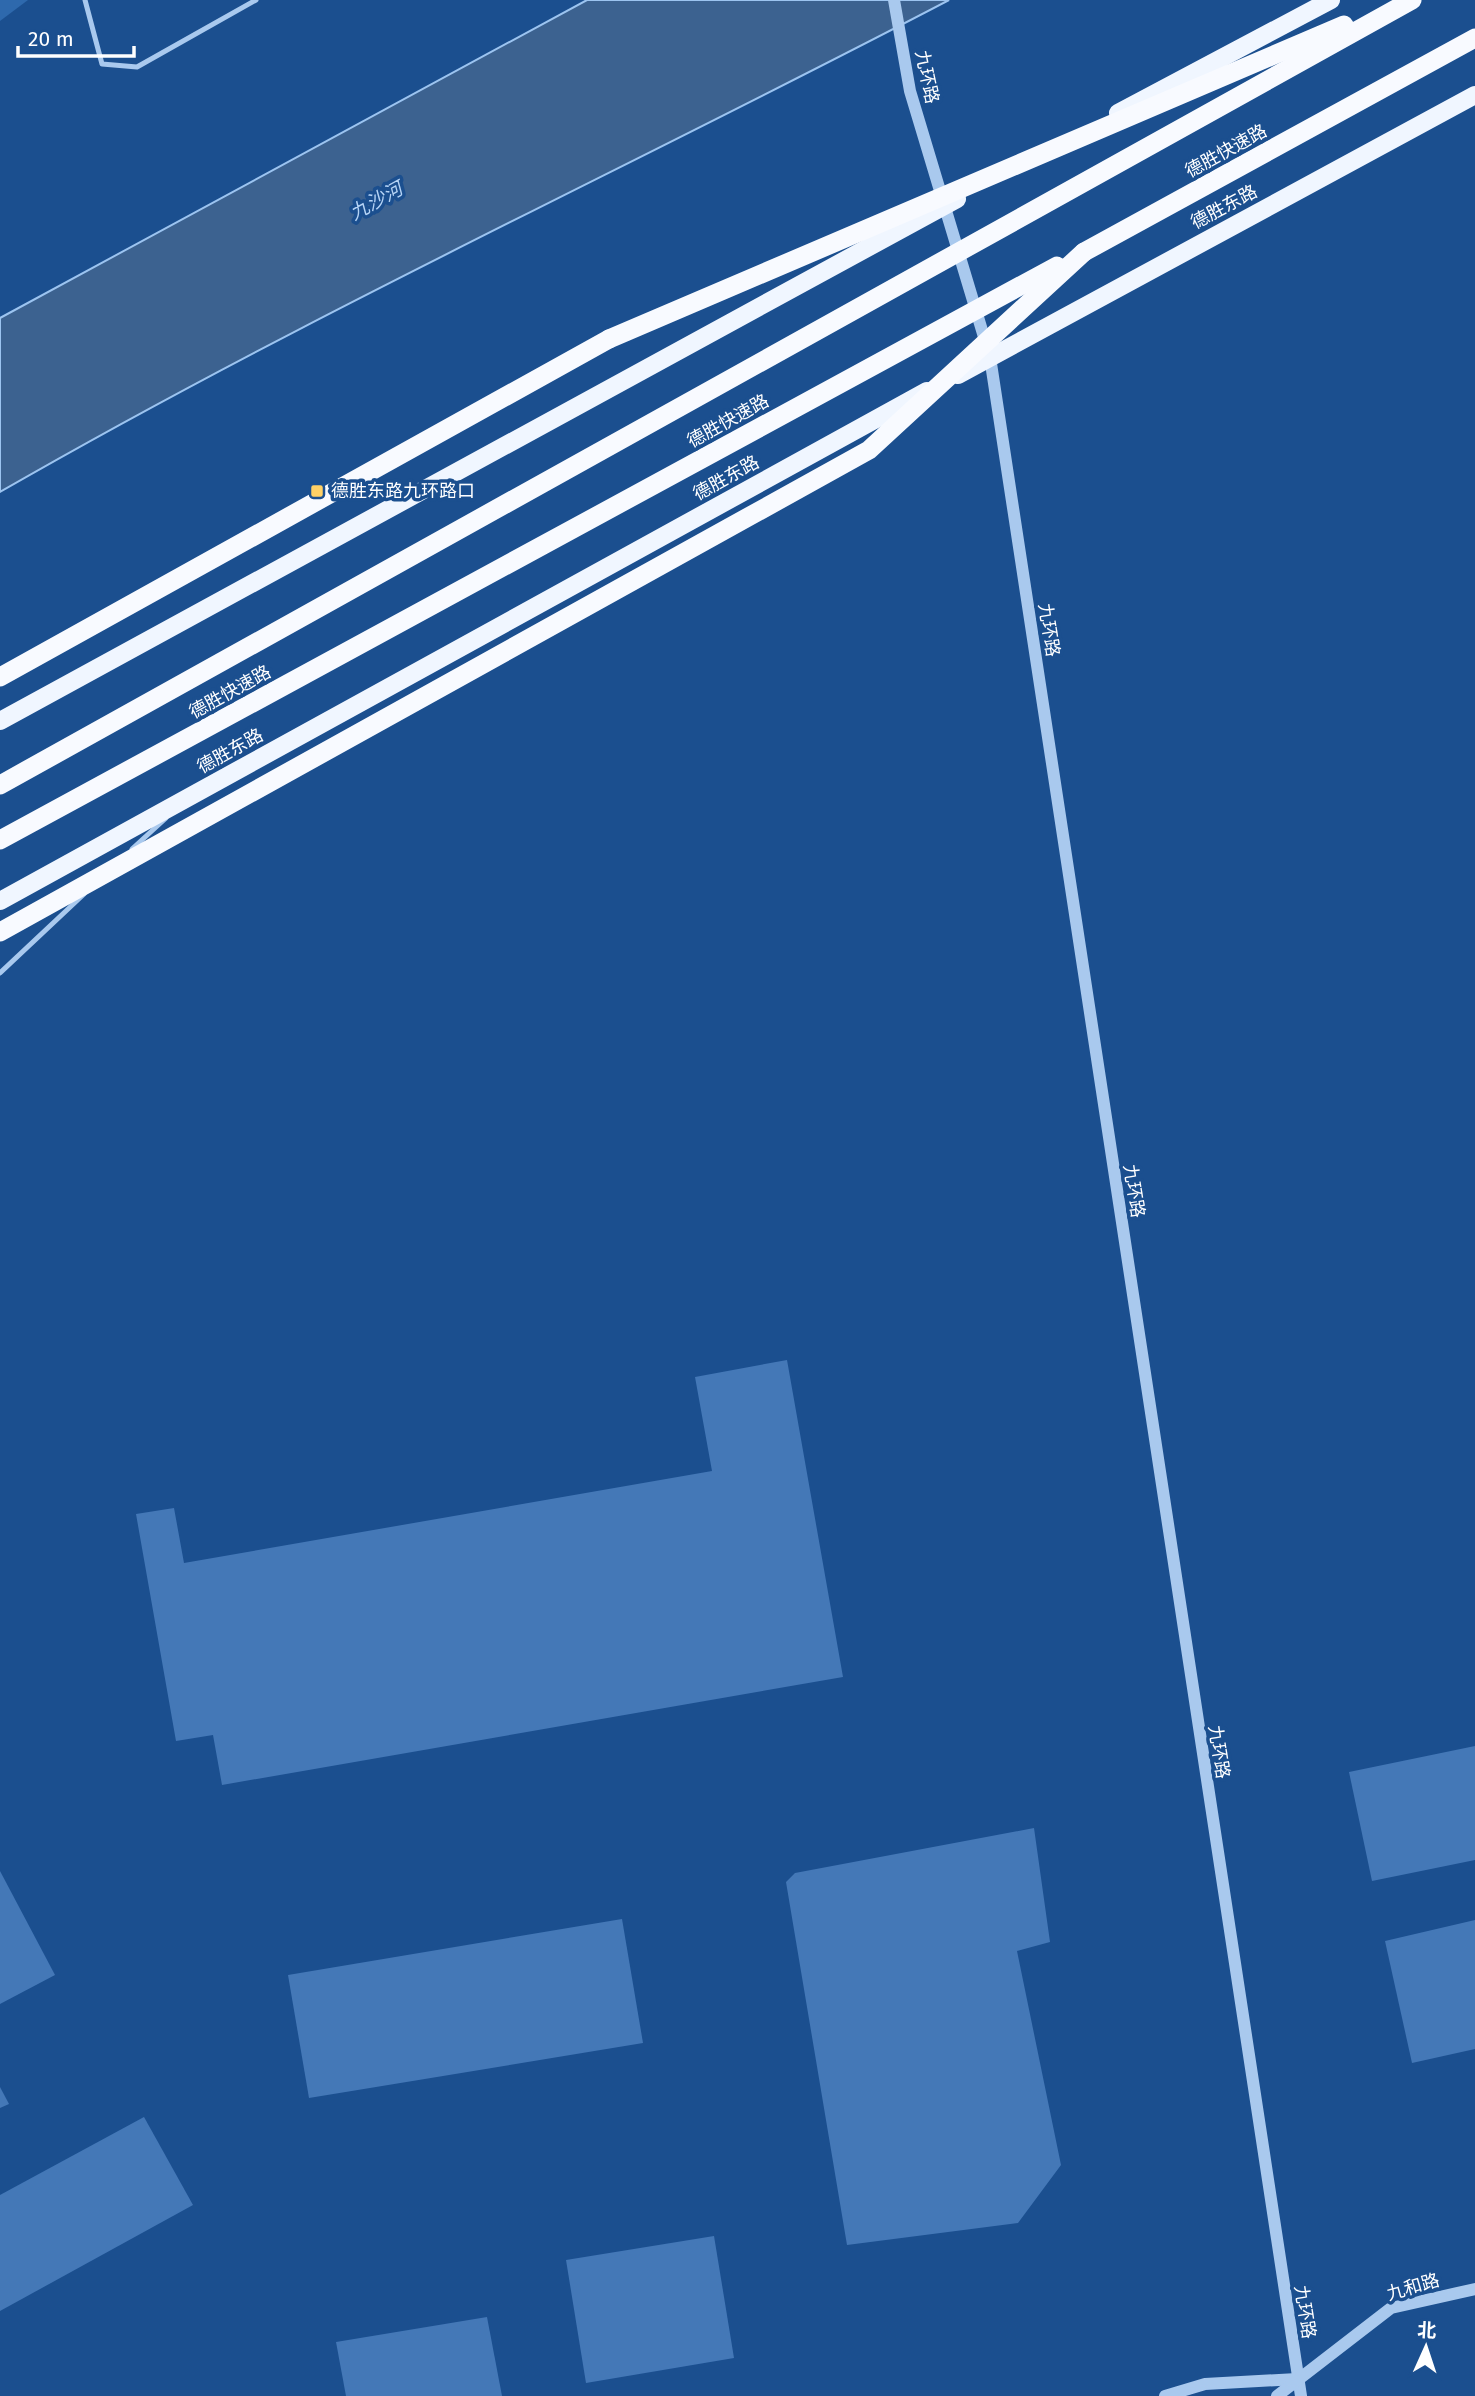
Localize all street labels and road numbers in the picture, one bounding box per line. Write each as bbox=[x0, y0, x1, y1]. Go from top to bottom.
street label: 九环路 bbox=[911, 48, 943, 106]
street label: 德胜快速路 bbox=[1181, 120, 1271, 182]
street label: 德胜东路 bbox=[1187, 180, 1261, 234]
street label: 德胜快速路 bbox=[683, 390, 773, 452]
street label: 德胜东路 bbox=[689, 451, 763, 505]
street label: 九环路 bbox=[1034, 602, 1064, 658]
street label: 德胜快速路 bbox=[185, 661, 275, 723]
street label: 德胜东路 bbox=[193, 724, 267, 778]
street label: 九环路 bbox=[1119, 1163, 1149, 1219]
street label: 九环路 bbox=[1204, 1724, 1234, 1780]
street label: 九和路 bbox=[1384, 2269, 1442, 2305]
street label: 九环路 bbox=[1290, 2284, 1320, 2340]

